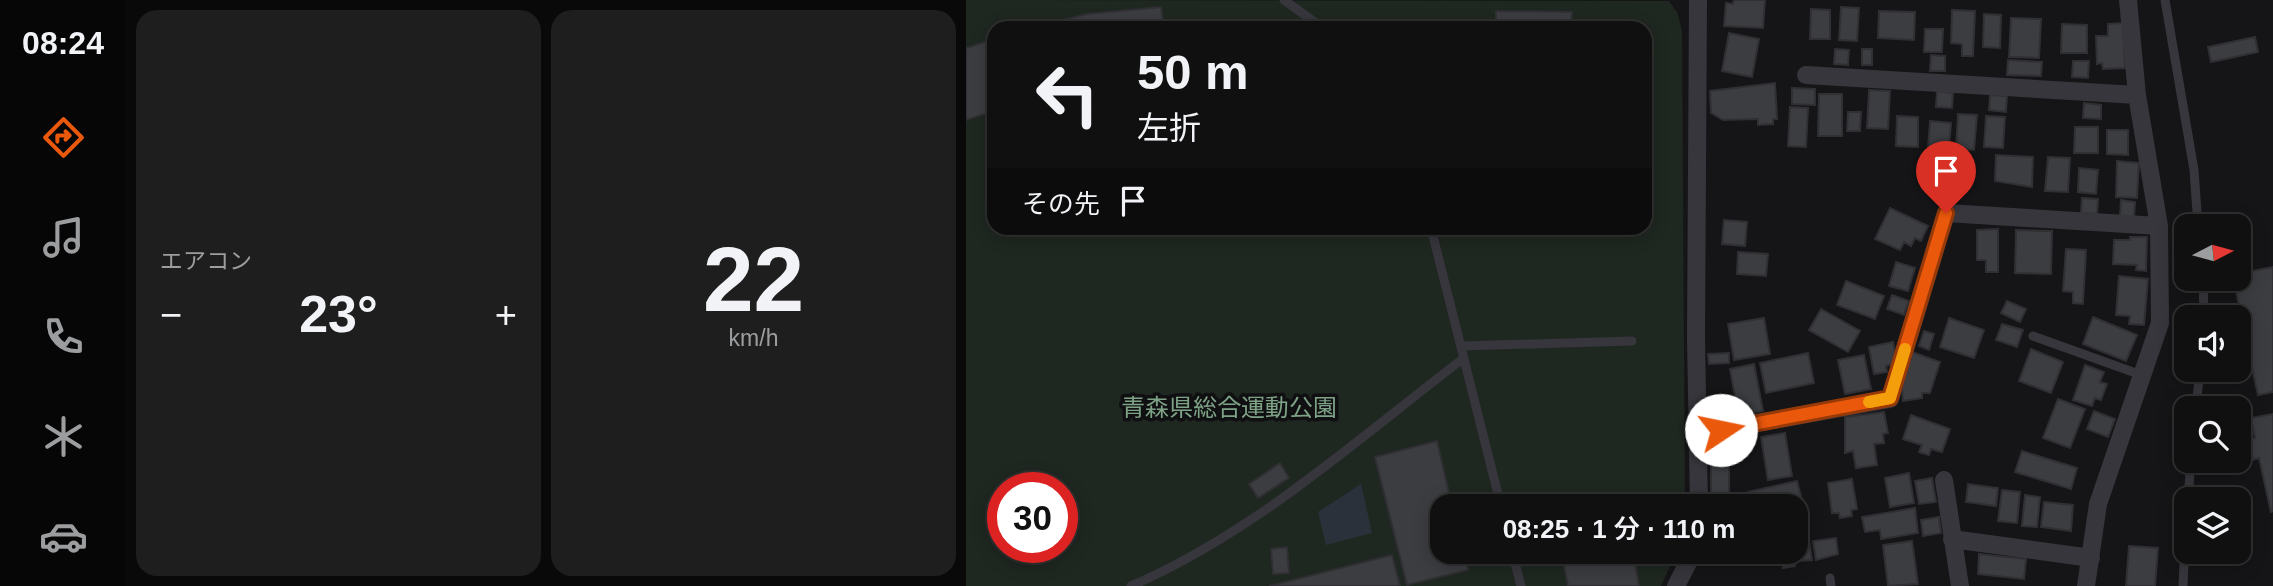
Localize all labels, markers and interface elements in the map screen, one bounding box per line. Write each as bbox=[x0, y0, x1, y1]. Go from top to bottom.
text: 08:24 bbox=[22, 25, 104, 61]
text: 50 m bbox=[1137, 45, 1249, 99]
icon: left bbox=[1022, 49, 1113, 140]
text: 左折 bbox=[1137, 110, 1201, 146]
icon: directions bbox=[39, 113, 88, 162]
pin bbox=[1916, 141, 1976, 213]
icon: arrive bbox=[1927, 152, 1965, 190]
icon: arrive bbox=[1114, 182, 1152, 220]
text: その先 bbox=[1022, 189, 1100, 219]
icon: music bbox=[39, 213, 88, 262]
north arrow bbox=[2174, 214, 2250, 290]
map controls bbox=[2174, 214, 2251, 564]
text: 22 bbox=[703, 229, 804, 330]
text: エアコン bbox=[160, 248, 252, 274]
text: 23° bbox=[299, 285, 378, 343]
text: − bbox=[160, 294, 182, 336]
text: + bbox=[495, 294, 517, 336]
button: sound bbox=[2174, 305, 2251, 382]
icon: phone bbox=[39, 312, 88, 361]
text: km/h bbox=[729, 325, 778, 351]
position arrow bbox=[1684, 393, 1758, 467]
park label: 青森県総合運動公園 bbox=[1121, 394, 1337, 421]
button: search bbox=[2174, 396, 2251, 473]
icon: climate bbox=[39, 412, 88, 461]
speed limit sign: 30 bbox=[987, 472, 1078, 563]
button: layers bbox=[2174, 487, 2251, 564]
icon: car bbox=[39, 512, 88, 561]
text: 08:25 · 1 分 · 110 m bbox=[1503, 514, 1735, 544]

